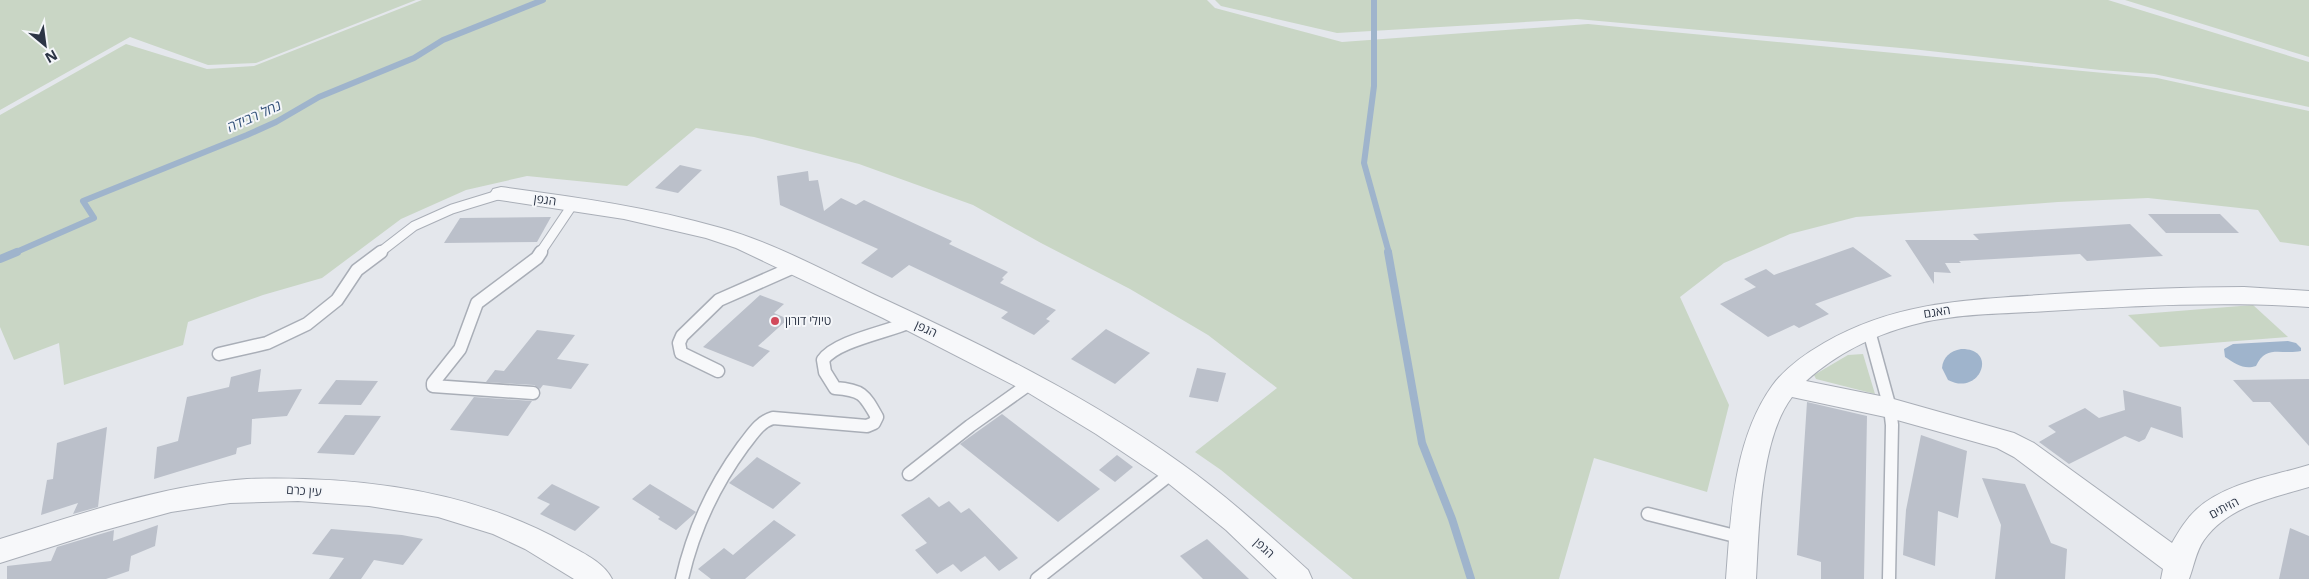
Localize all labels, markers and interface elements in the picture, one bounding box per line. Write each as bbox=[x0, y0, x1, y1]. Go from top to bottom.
north arrow bbox=[20, 20, 70, 70]
text: N bbox=[42, 46, 61, 68]
water label: נחל רבידה bbox=[224, 95, 284, 136]
street label: הגפן bbox=[533, 190, 557, 209]
street label: האגם bbox=[1922, 301, 1952, 322]
place label: טיולי דורון bbox=[785, 312, 831, 329]
marker: טיולי דורון bbox=[769, 315, 781, 327]
street label: הגפן bbox=[912, 316, 940, 341]
street label: עין כרם bbox=[286, 481, 322, 500]
street label: הזיתים bbox=[2206, 493, 2242, 522]
street label: הגפן bbox=[1250, 534, 1278, 562]

